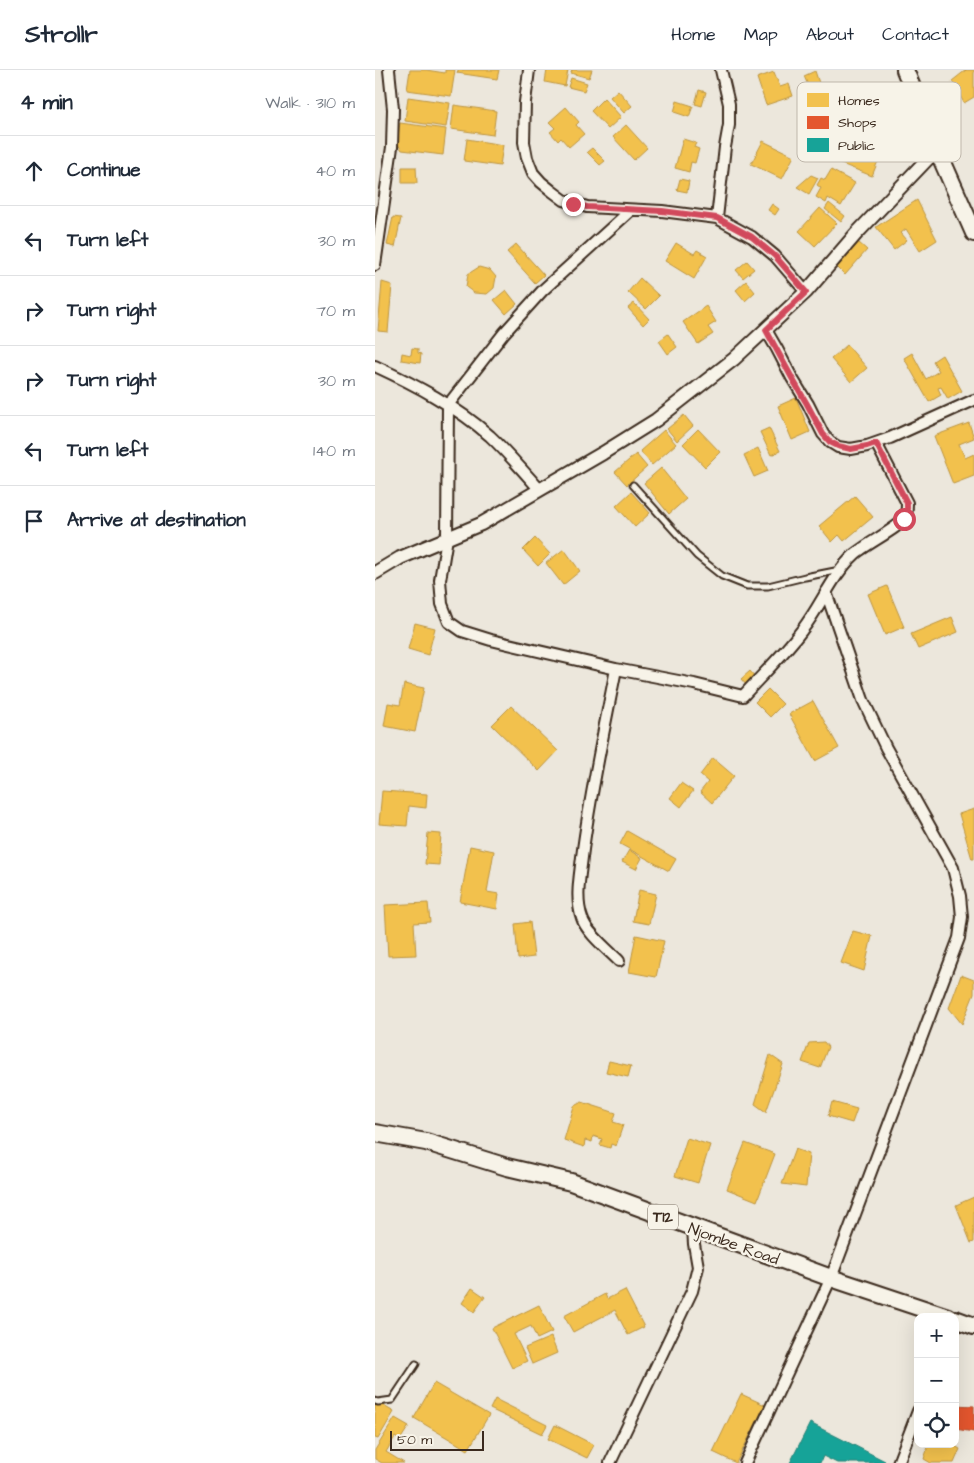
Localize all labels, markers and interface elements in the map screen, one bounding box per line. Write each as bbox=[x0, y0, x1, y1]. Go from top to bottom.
text: Strollr bbox=[25, 18, 98, 52]
text: Home bbox=[671, 22, 716, 47]
text: Map bbox=[744, 22, 778, 47]
text: About bbox=[806, 22, 854, 47]
text: Contact bbox=[882, 22, 949, 47]
legend bbox=[797, 82, 961, 162]
text: 4 min bbox=[20, 88, 73, 117]
text: Homes bbox=[838, 91, 880, 111]
text: Walk · 310 m bbox=[265, 92, 355, 114]
text: Shops bbox=[838, 113, 877, 133]
text: Public bbox=[838, 136, 875, 156]
icon: ahead bbox=[20, 157, 48, 185]
text: Continue bbox=[67, 157, 141, 184]
text: 40 m bbox=[315, 160, 355, 182]
route end bbox=[562, 193, 585, 216]
icon: left bbox=[20, 227, 48, 255]
text: Turn left bbox=[67, 227, 148, 254]
text: 30 m bbox=[318, 230, 355, 252]
icon: right bbox=[20, 297, 48, 325]
text: Turn right bbox=[67, 297, 156, 324]
text: 70 m bbox=[316, 300, 355, 322]
icon: right bbox=[20, 367, 48, 395]
text: Turn right bbox=[67, 367, 156, 394]
text: 30 m bbox=[318, 370, 355, 392]
icon: left bbox=[20, 437, 48, 465]
text: Turn left bbox=[67, 437, 148, 464]
text: 140 m bbox=[313, 440, 355, 462]
icon: arrive bbox=[20, 507, 48, 535]
text: Arrive at destination bbox=[67, 507, 246, 534]
route start bbox=[893, 508, 916, 531]
road number: T12 bbox=[648, 1204, 678, 1230]
street label: Njombe Road bbox=[685, 1217, 782, 1271]
map controls bbox=[914, 1313, 959, 1448]
button: + bbox=[914, 1313, 959, 1358]
button: − bbox=[914, 1358, 959, 1403]
button: locate bbox=[914, 1403, 959, 1448]
scale bar bbox=[390, 1428, 484, 1451]
text: 50 m bbox=[397, 1430, 432, 1450]

